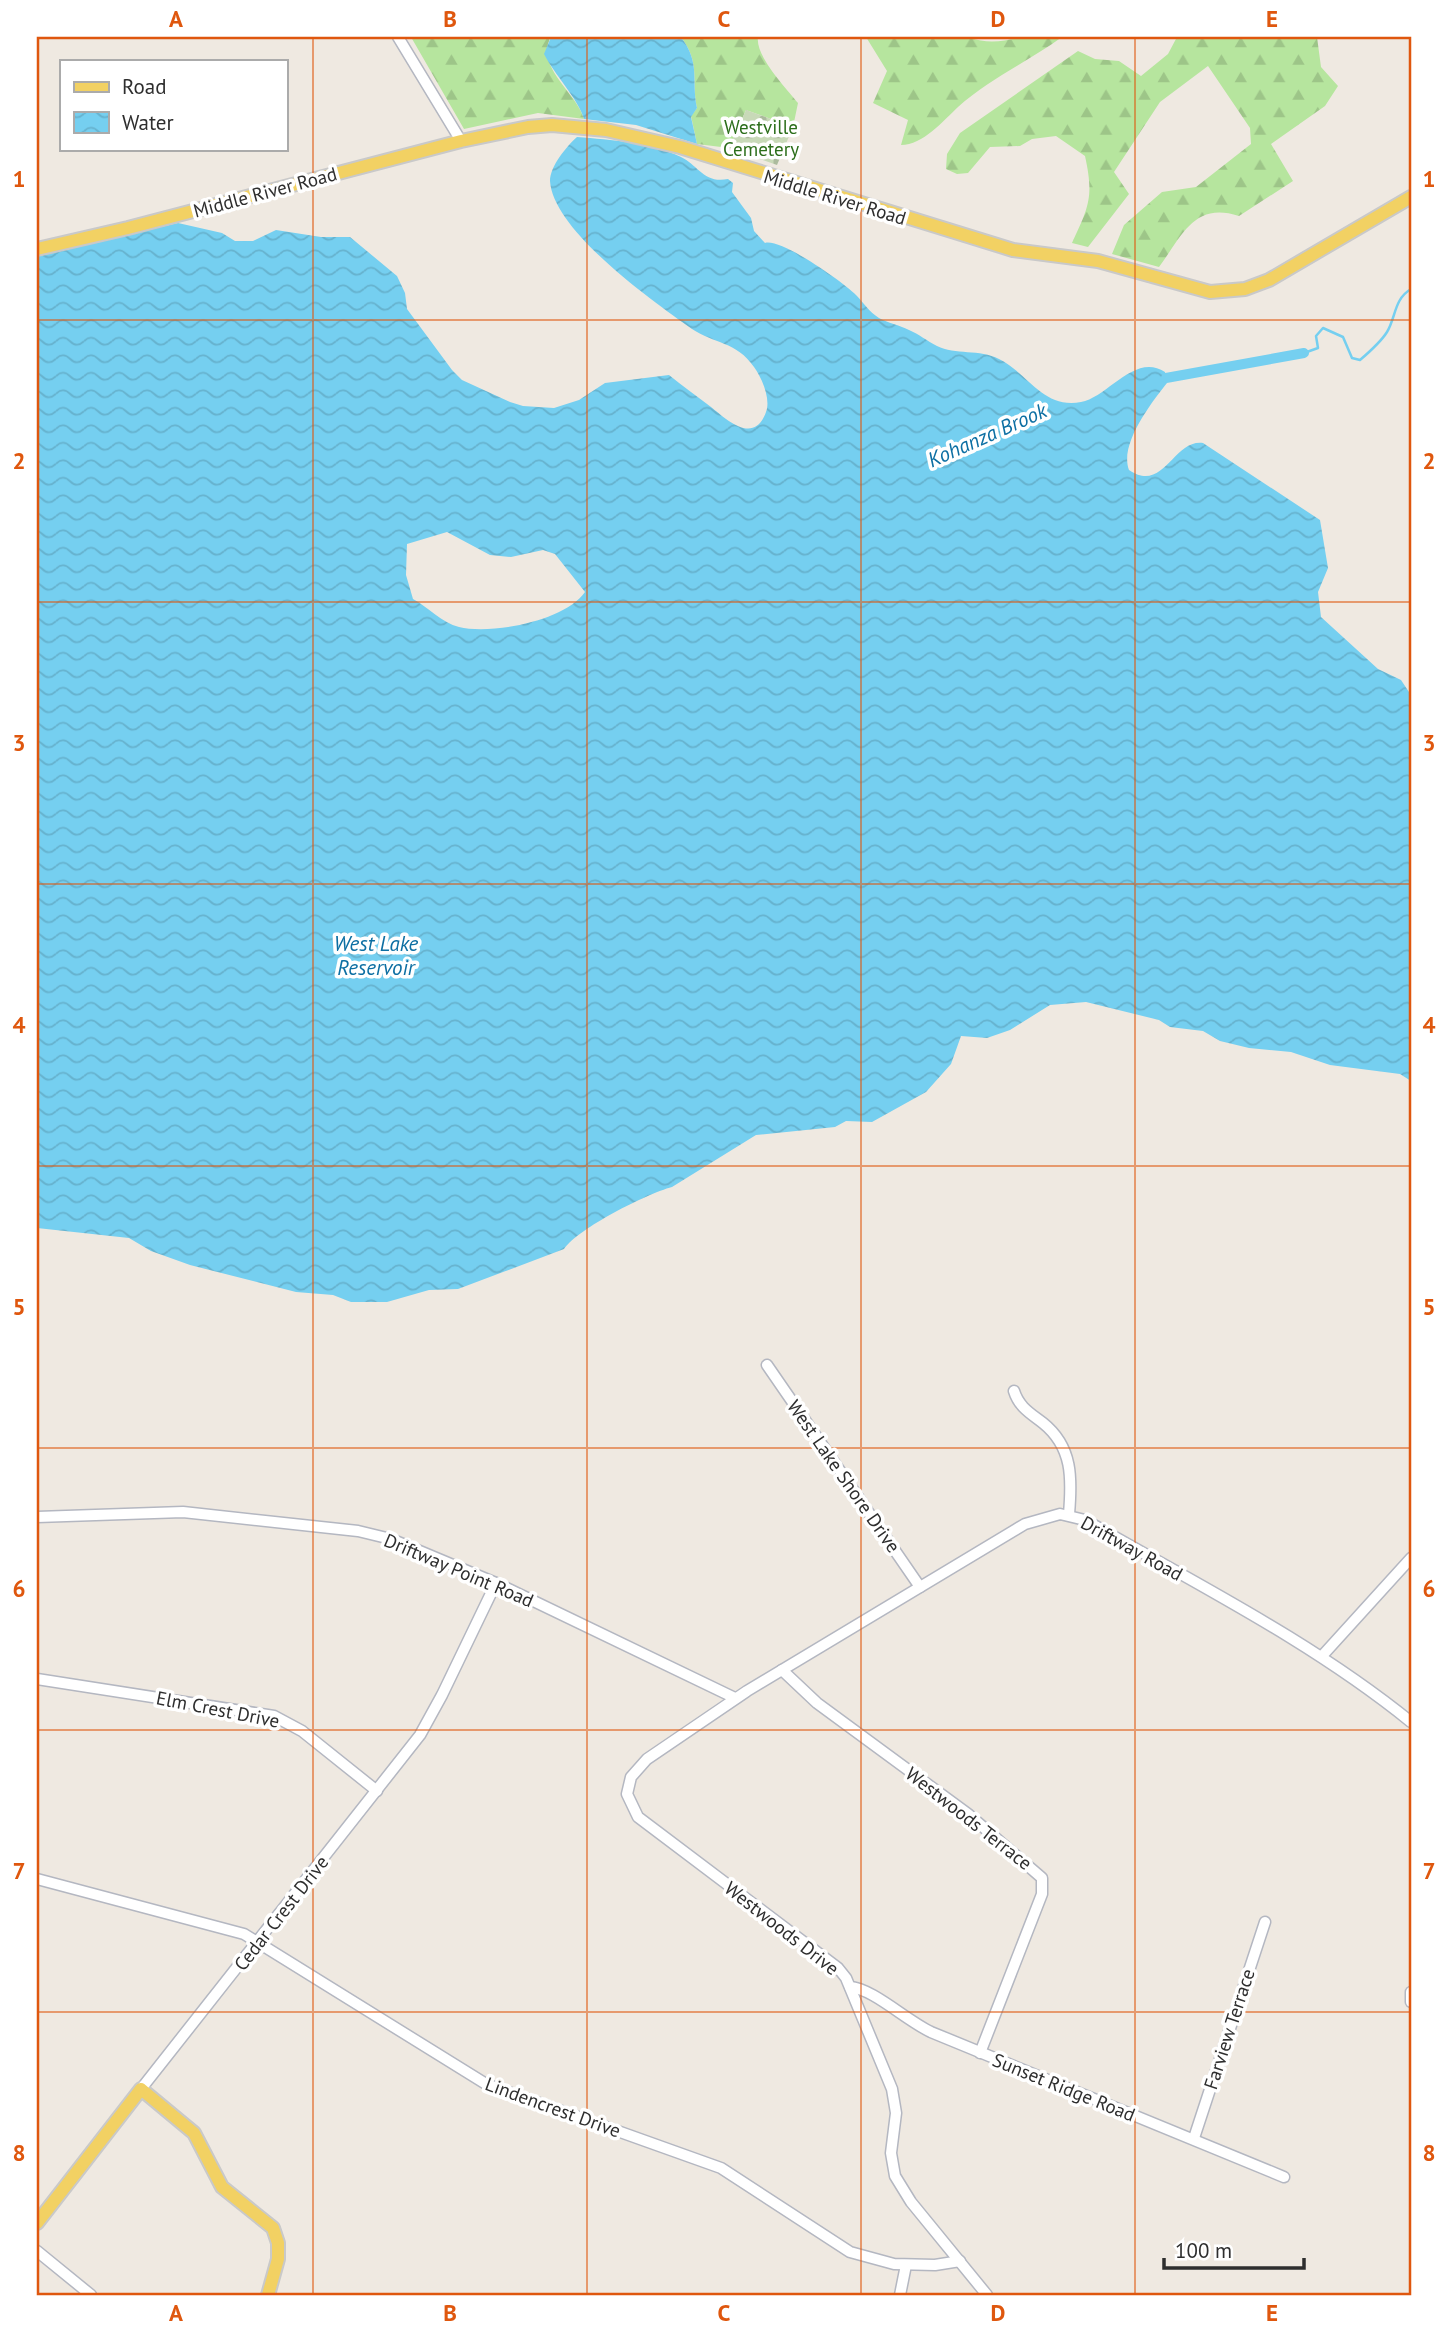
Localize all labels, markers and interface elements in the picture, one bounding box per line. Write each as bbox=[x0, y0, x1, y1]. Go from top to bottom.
text: A bbox=[169, 4, 183, 33]
text: B bbox=[443, 4, 457, 33]
text: C bbox=[718, 4, 731, 33]
text: D bbox=[991, 4, 1005, 33]
text: E bbox=[1266, 4, 1278, 33]
legend bbox=[60, 60, 287, 150]
text: Road bbox=[122, 73, 166, 100]
text: Water bbox=[122, 109, 174, 136]
park label: Westville Cemetery bbox=[723, 115, 799, 161]
street label: Middle River Road bbox=[191, 161, 339, 223]
text: 1 bbox=[12, 164, 26, 193]
street label: Middle River Road bbox=[761, 164, 909, 230]
text: 1 bbox=[1422, 164, 1436, 193]
water label: Kohanza Brook bbox=[923, 396, 1052, 473]
text: 2 bbox=[12, 446, 26, 475]
text: 2 bbox=[1422, 446, 1436, 475]
text: 3 bbox=[12, 728, 26, 757]
text: 3 bbox=[1422, 728, 1436, 757]
water label: West Lake Reservoir bbox=[334, 930, 419, 981]
text: 4 bbox=[12, 1010, 26, 1039]
text: 4 bbox=[1422, 1010, 1436, 1039]
text: 5 bbox=[12, 1292, 26, 1321]
text: 5 bbox=[1422, 1292, 1436, 1321]
street label: West Lake Shore Drive bbox=[782, 1395, 906, 1557]
street label: Driftway Road bbox=[1077, 1510, 1187, 1586]
street label: Driftway Point Road bbox=[381, 1528, 537, 1612]
text: 6 bbox=[12, 1574, 26, 1603]
text: 6 bbox=[1422, 1574, 1436, 1603]
street label: Elm Crest Drive bbox=[154, 1685, 282, 1733]
street label: Westwoods Terrace bbox=[901, 1761, 1037, 1875]
street label: Cedar Crest Drive bbox=[229, 1851, 333, 1975]
text: 7 bbox=[12, 1856, 26, 1885]
text: 7 bbox=[1422, 1856, 1436, 1885]
street label: Westwoods Drive bbox=[720, 1876, 844, 1980]
street label: Farview Terrace bbox=[1198, 1966, 1260, 2092]
street label: Sunset Ridge Road bbox=[989, 2047, 1139, 2127]
street label: Lindencrest Drive bbox=[482, 2071, 624, 2143]
text: 8 bbox=[12, 2138, 26, 2167]
text: 8 bbox=[1422, 2138, 1436, 2167]
scale bar bbox=[1164, 2227, 1304, 2271]
text: 100 m bbox=[1175, 2237, 1232, 2264]
text: A bbox=[169, 2298, 183, 2327]
text: B bbox=[443, 2298, 457, 2327]
text: C bbox=[718, 2298, 731, 2327]
text: D bbox=[991, 2298, 1005, 2327]
text: E bbox=[1266, 2298, 1278, 2327]

